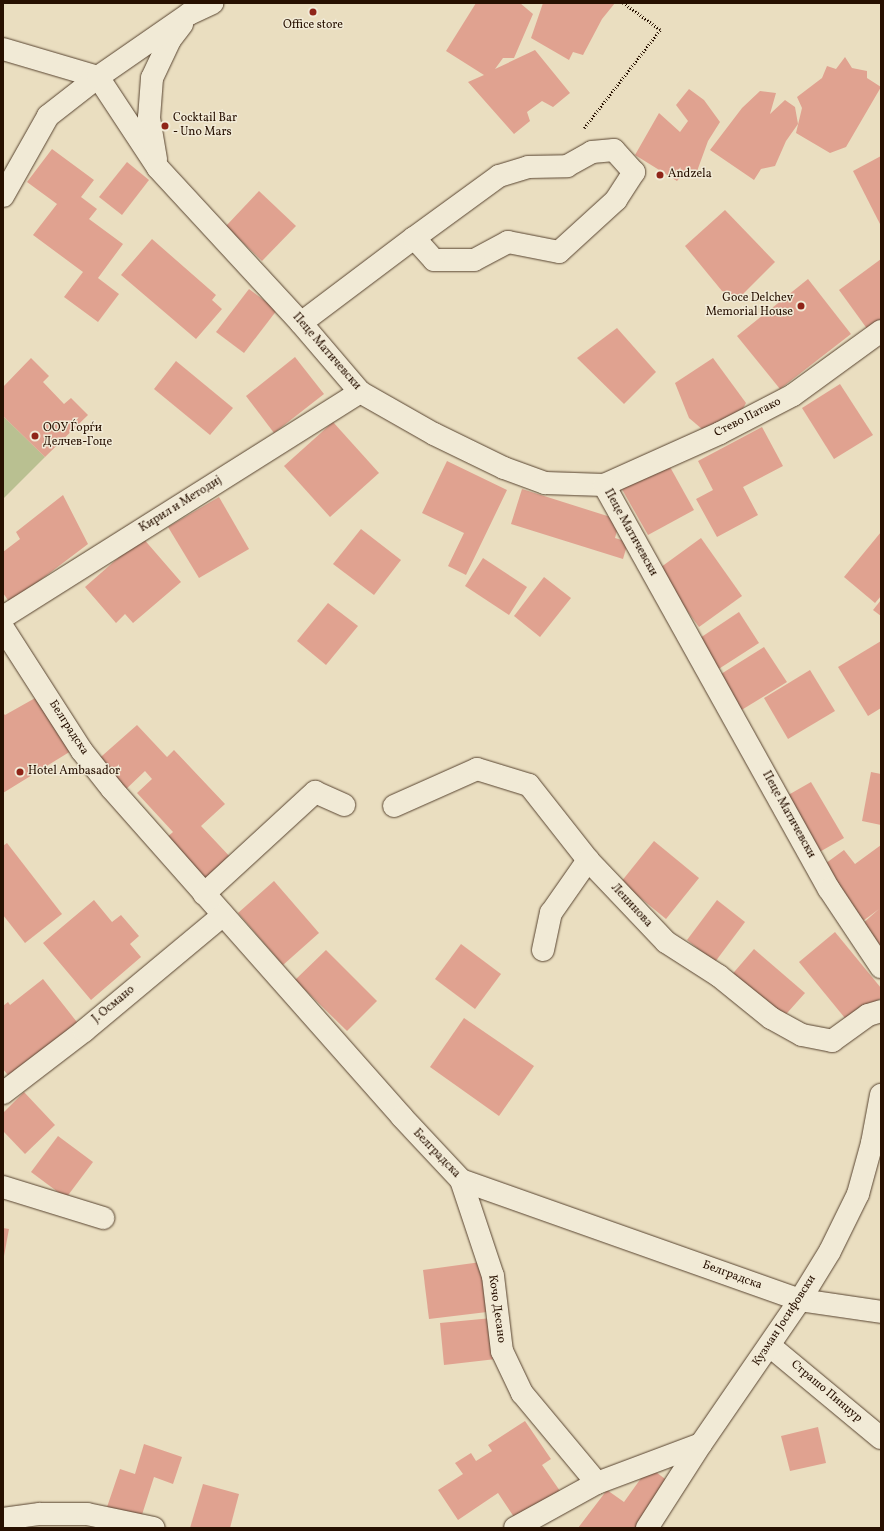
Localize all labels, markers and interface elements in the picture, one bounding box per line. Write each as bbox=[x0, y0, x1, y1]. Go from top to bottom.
marker: Office store bbox=[308, 7, 318, 17]
place label: Office store bbox=[283, 19, 343, 33]
place label: Cocktail Bar - Uno Mars bbox=[173, 112, 237, 140]
marker: Cocktail Bar - Uno Mars bbox=[160, 121, 170, 131]
place label: Andzela bbox=[668, 168, 712, 182]
marker: Andzela bbox=[655, 170, 665, 180]
place label: Goce Delchev Memorial House bbox=[706, 292, 793, 320]
marker: Goce Delchev Memorial House bbox=[796, 301, 806, 311]
street label: Пеце Матичевски bbox=[289, 311, 363, 393]
street label: Стево Патако bbox=[712, 395, 784, 441]
place label: ООУ Ѓорѓи Делчев-Гоце bbox=[43, 422, 112, 450]
marker: ООУ Ѓорѓи Делчев-Гоце bbox=[30, 431, 40, 441]
street label: Кирил и Методиј bbox=[137, 474, 225, 536]
street label: Пеце Матичевски bbox=[600, 487, 660, 579]
street label: Белградска bbox=[45, 698, 91, 758]
place label: Hotel Ambasador bbox=[28, 765, 120, 779]
marker: Hotel Ambasador bbox=[15, 767, 25, 777]
street label: Пеце Матичевски bbox=[758, 769, 818, 861]
street label: Ленинова bbox=[607, 881, 655, 931]
street label: Ј. Османо bbox=[90, 983, 138, 1027]
street label: Белградска bbox=[409, 1127, 463, 1181]
street label: Белградска bbox=[700, 1259, 764, 1293]
street label: Кузман Јосифовски bbox=[750, 1273, 820, 1369]
street label: Кочо Десано bbox=[484, 1274, 508, 1344]
street label: Страшо Пинџур bbox=[787, 1358, 865, 1426]

